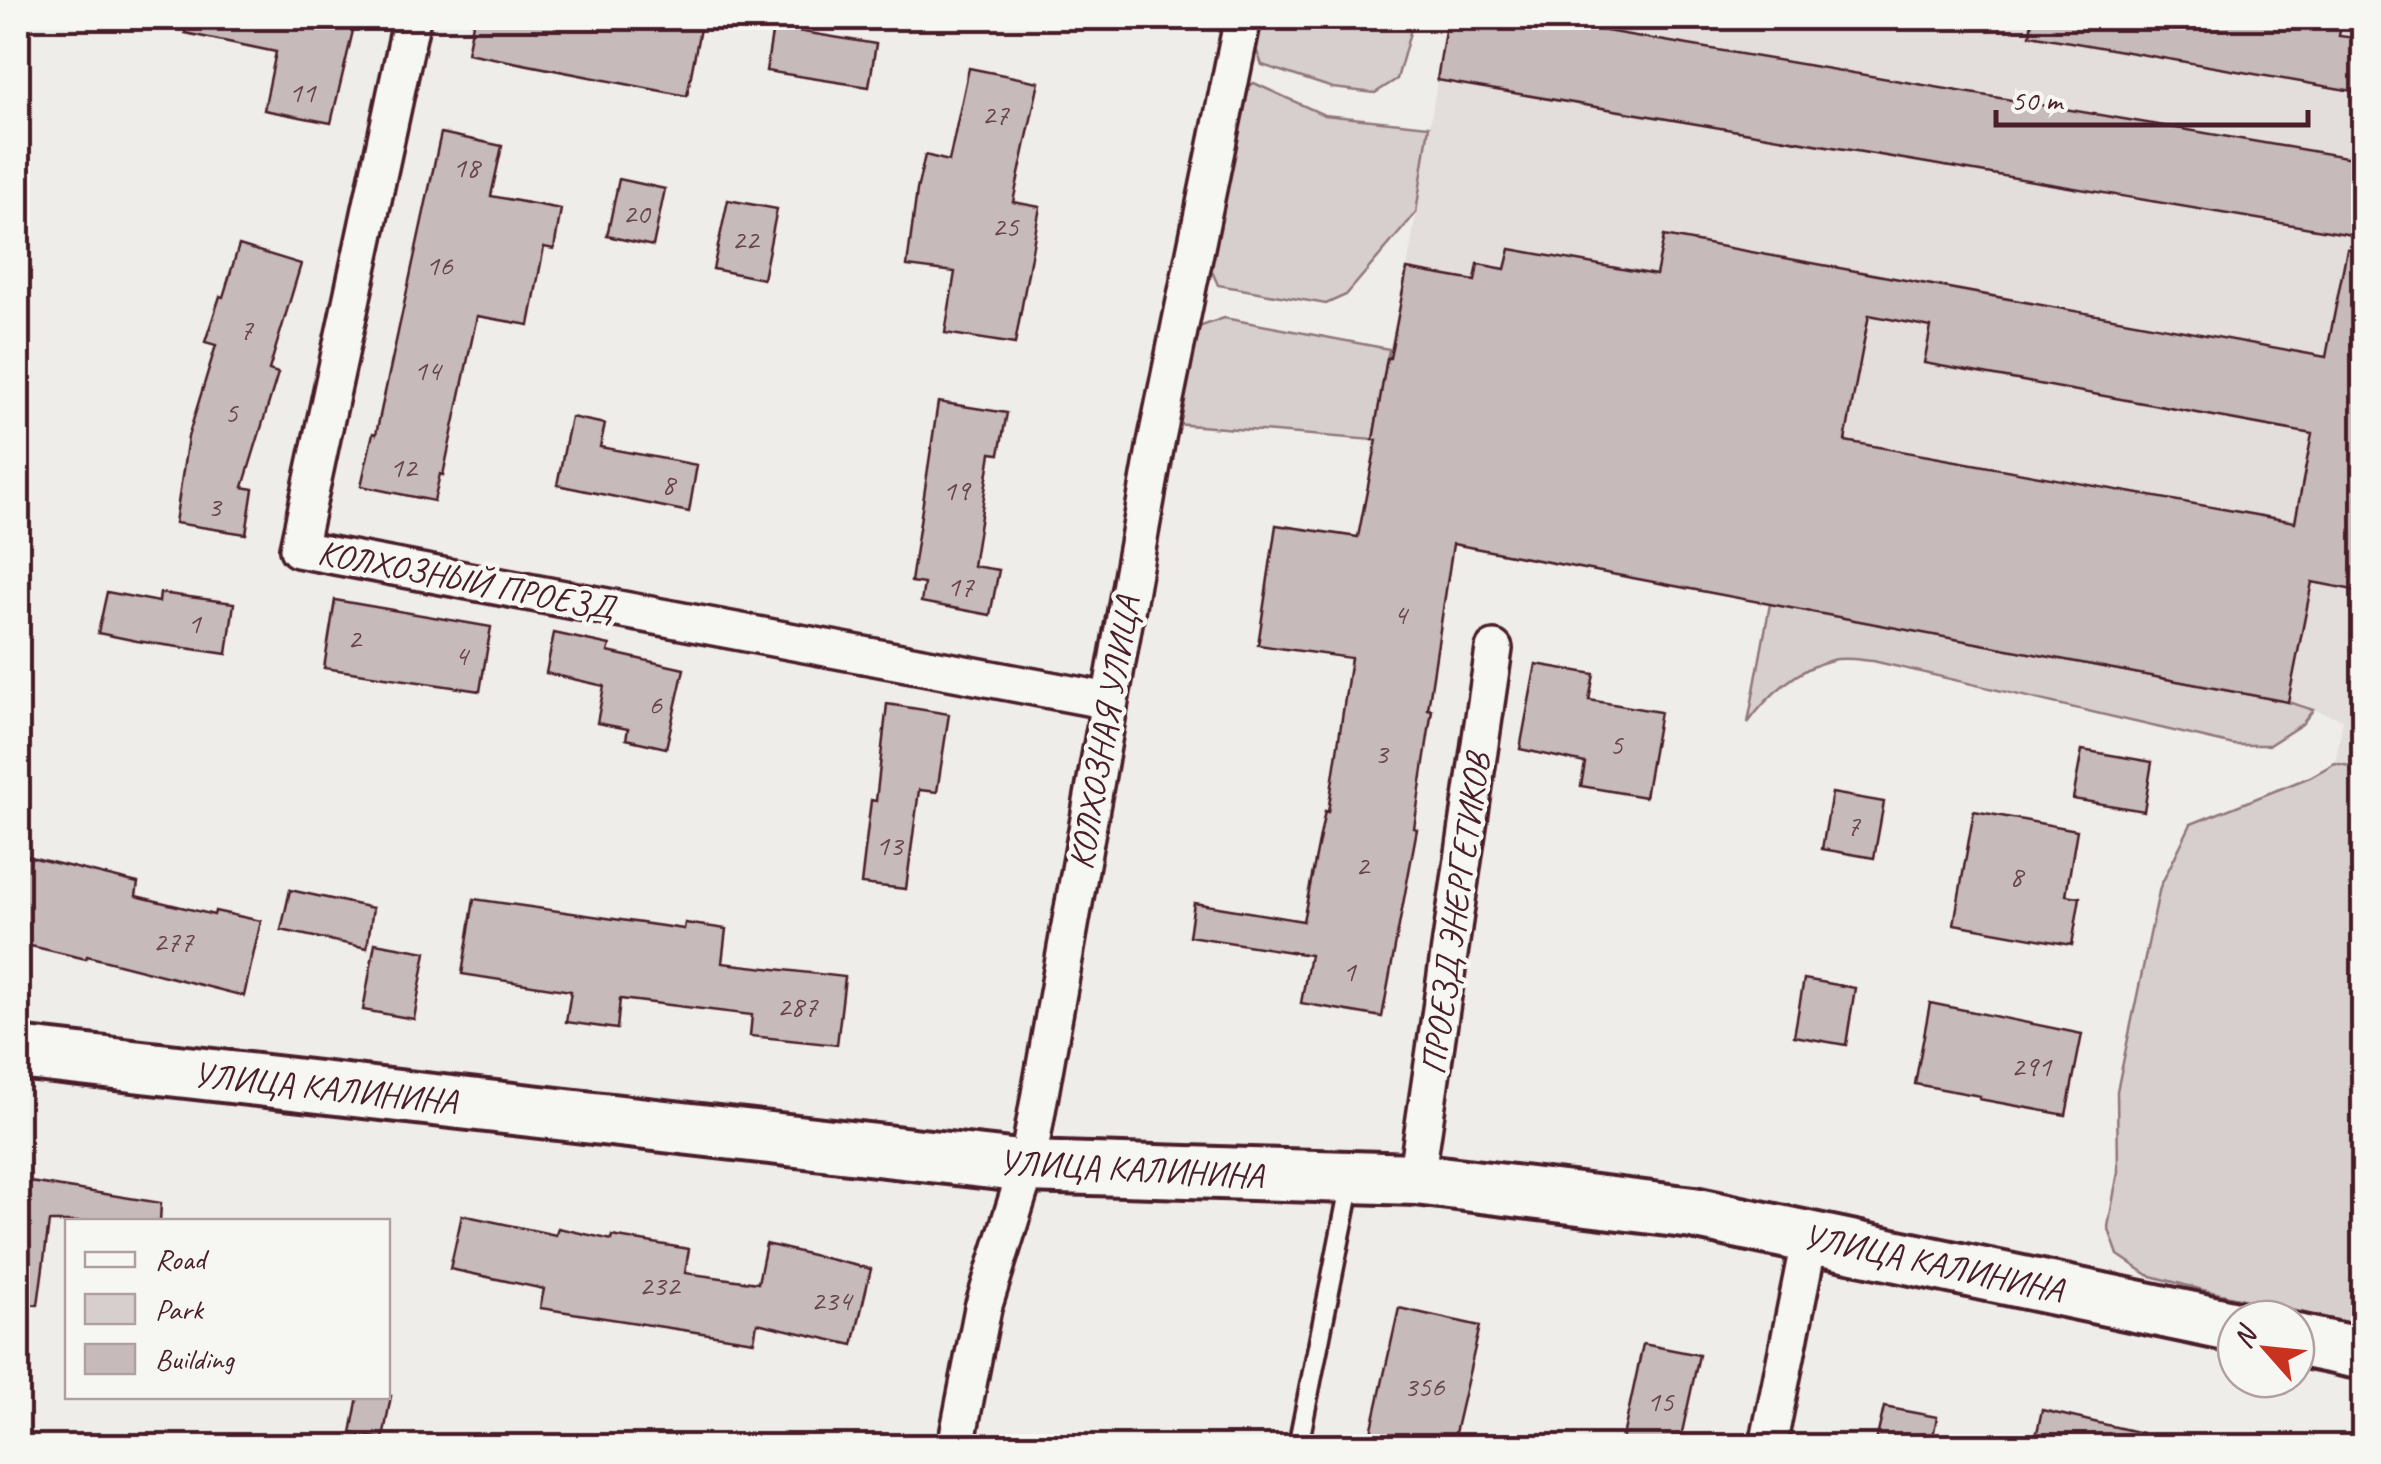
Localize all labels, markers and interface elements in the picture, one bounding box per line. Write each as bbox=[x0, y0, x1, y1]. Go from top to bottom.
scale bar bbox=[1996, 65, 2308, 127]
house number: 11 bbox=[289, 73, 317, 111]
text: 50 m bbox=[2011, 81, 2064, 119]
house number: 27 bbox=[982, 95, 1010, 133]
house number: 18 bbox=[453, 148, 482, 186]
house number: 20 bbox=[623, 194, 652, 232]
house number: 25 bbox=[992, 207, 1020, 245]
house number: 22 bbox=[732, 220, 761, 258]
house number: 16 bbox=[426, 246, 454, 284]
house number: 7 bbox=[239, 310, 254, 348]
house number: 14 bbox=[414, 351, 443, 389]
house number: 5 bbox=[224, 393, 239, 431]
house number: 12 bbox=[390, 448, 419, 486]
house number: 8 bbox=[661, 465, 677, 503]
house number: 19 bbox=[943, 471, 972, 509]
house number: 3 bbox=[207, 487, 223, 525]
street label: КОЛХОЗНЫЙ ПРОЕЗД bbox=[314, 529, 620, 631]
house number: 17 bbox=[947, 567, 975, 605]
street label: КОЛХОЗНАЯ УЛИЦА bbox=[1058, 592, 1150, 873]
house number: 4 bbox=[1393, 595, 1409, 633]
house number: 1 bbox=[187, 604, 202, 642]
house number: 2 bbox=[347, 619, 363, 657]
house number: 4 bbox=[454, 636, 470, 674]
house number: 6 bbox=[648, 685, 663, 723]
house number: 5 bbox=[1609, 725, 1624, 763]
house number: 3 bbox=[1374, 734, 1390, 772]
street label: ПРОЕЗД ЭНЕРГЕТИКОВ bbox=[1410, 747, 1500, 1077]
house number: 7 bbox=[1846, 806, 1861, 844]
house number: 13 bbox=[876, 826, 905, 864]
house number: 2 bbox=[1355, 846, 1371, 884]
house number: 8 bbox=[2009, 857, 2025, 895]
house number: 277 bbox=[153, 922, 195, 960]
house number: 1 bbox=[1342, 952, 1357, 990]
house number: 287 bbox=[777, 987, 819, 1025]
house number: 291 bbox=[2011, 1047, 2053, 1085]
street label: УЛИЦА КАЛИНИНА bbox=[191, 1052, 460, 1124]
street label: УЛИЦА КАЛИНИНА bbox=[998, 1140, 1266, 1198]
street label: УЛИЦА КАЛИНИНА bbox=[1799, 1213, 2069, 1313]
legend bbox=[65, 1219, 390, 1399]
text: Road bbox=[155, 1240, 209, 1278]
house number: 232 bbox=[639, 1266, 682, 1304]
house number: 234 bbox=[811, 1281, 854, 1319]
text: Park bbox=[155, 1290, 205, 1328]
north arrow bbox=[2216, 1299, 2316, 1399]
text: N bbox=[2225, 1318, 2266, 1354]
text: Building bbox=[155, 1340, 235, 1378]
house number: 356 bbox=[1404, 1367, 1446, 1405]
house number: 15 bbox=[1647, 1382, 1675, 1420]

